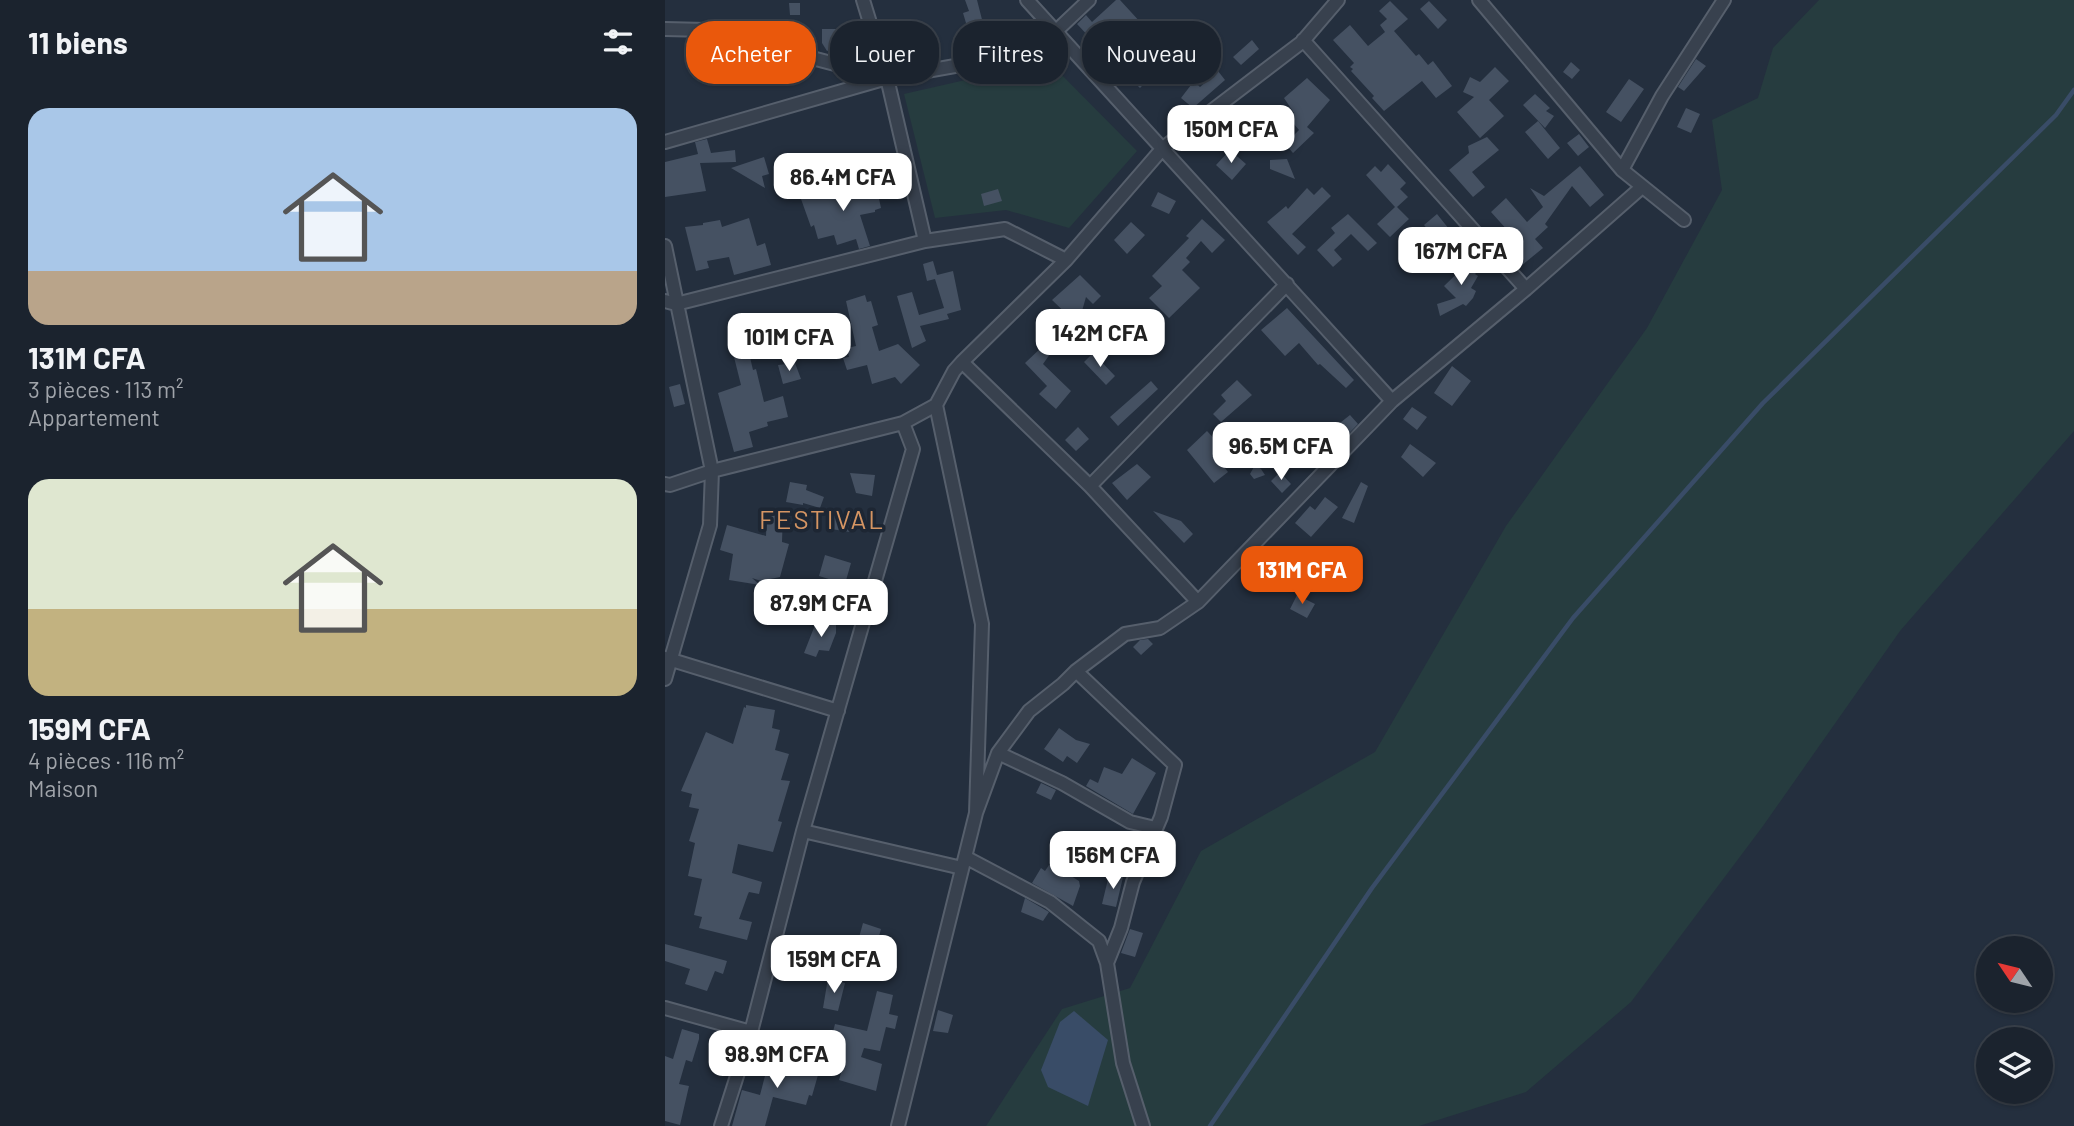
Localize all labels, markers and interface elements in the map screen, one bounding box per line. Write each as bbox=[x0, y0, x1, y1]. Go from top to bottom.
chip: Acheter bbox=[686, 21, 816, 84]
chip: Louer bbox=[830, 21, 939, 84]
chip: Filtres bbox=[953, 21, 1068, 84]
chip: Nouveau bbox=[1082, 21, 1221, 84]
icon: filters bbox=[599, 23, 637, 61]
text: 11 biens bbox=[28, 24, 128, 60]
pin: 150M CFA bbox=[1159, 106, 1303, 165]
text: 150M CFA bbox=[1183, 114, 1279, 142]
icon: home bbox=[270, 154, 396, 280]
pin: 86.4M CFA bbox=[763, 154, 923, 213]
text: 86.4M CFA bbox=[790, 162, 896, 190]
pin: 167M CFA bbox=[1389, 228, 1533, 287]
text: 167M CFA bbox=[1414, 236, 1508, 264]
pin: 142M CFA bbox=[1028, 310, 1172, 369]
pin: 101M CFA bbox=[717, 314, 861, 373]
text: 142M CFA bbox=[1052, 318, 1148, 346]
text: 101M CFA bbox=[744, 322, 834, 350]
text: 131M CFA bbox=[28, 339, 146, 375]
text: 3 pièces · 113 m² bbox=[28, 375, 183, 403]
text: Appartement bbox=[28, 403, 160, 431]
pin: 96.5M CFA bbox=[1201, 422, 1361, 482]
text: 96.5M CFA bbox=[1229, 431, 1333, 459]
district label: FESTIVAL bbox=[759, 503, 885, 534]
icon: home bbox=[270, 525, 396, 651]
pin: 131M CFA bbox=[1230, 546, 1374, 606]
text: 131M CFA bbox=[1257, 555, 1347, 583]
pin: 87.9M CFA bbox=[741, 580, 901, 639]
text: 87.9M CFA bbox=[770, 588, 872, 616]
text: 159M CFA bbox=[28, 710, 151, 746]
text: 4 pièces · 116 m² bbox=[28, 746, 184, 774]
text: Maison bbox=[28, 774, 98, 802]
pin: 156M CFA bbox=[1041, 832, 1185, 891]
text: 156M CFA bbox=[1066, 840, 1160, 868]
pin: 159M CFA bbox=[762, 936, 906, 995]
north arrow bbox=[1976, 936, 2053, 1013]
map controls bbox=[1976, 936, 2053, 1104]
text: 159M CFA bbox=[787, 944, 881, 972]
button: layers bbox=[1976, 1027, 2053, 1104]
pin: 98.9M CFA bbox=[697, 1030, 857, 1090]
text: 98.9M CFA bbox=[725, 1039, 829, 1067]

